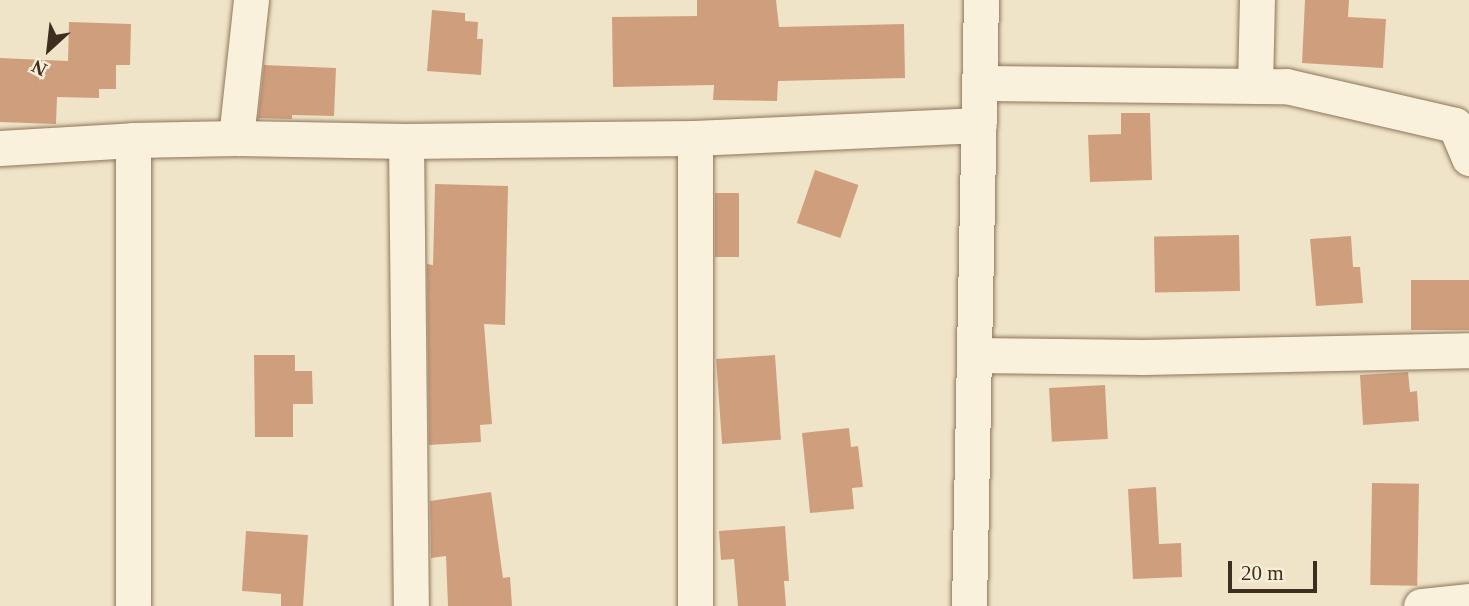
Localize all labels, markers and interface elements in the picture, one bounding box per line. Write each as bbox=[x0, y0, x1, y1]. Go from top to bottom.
north arrow bbox=[14, 14, 84, 84]
text: N bbox=[28, 56, 50, 81]
scale bar bbox=[1231, 546, 1320, 590]
text: 20 m bbox=[1241, 561, 1284, 585]

